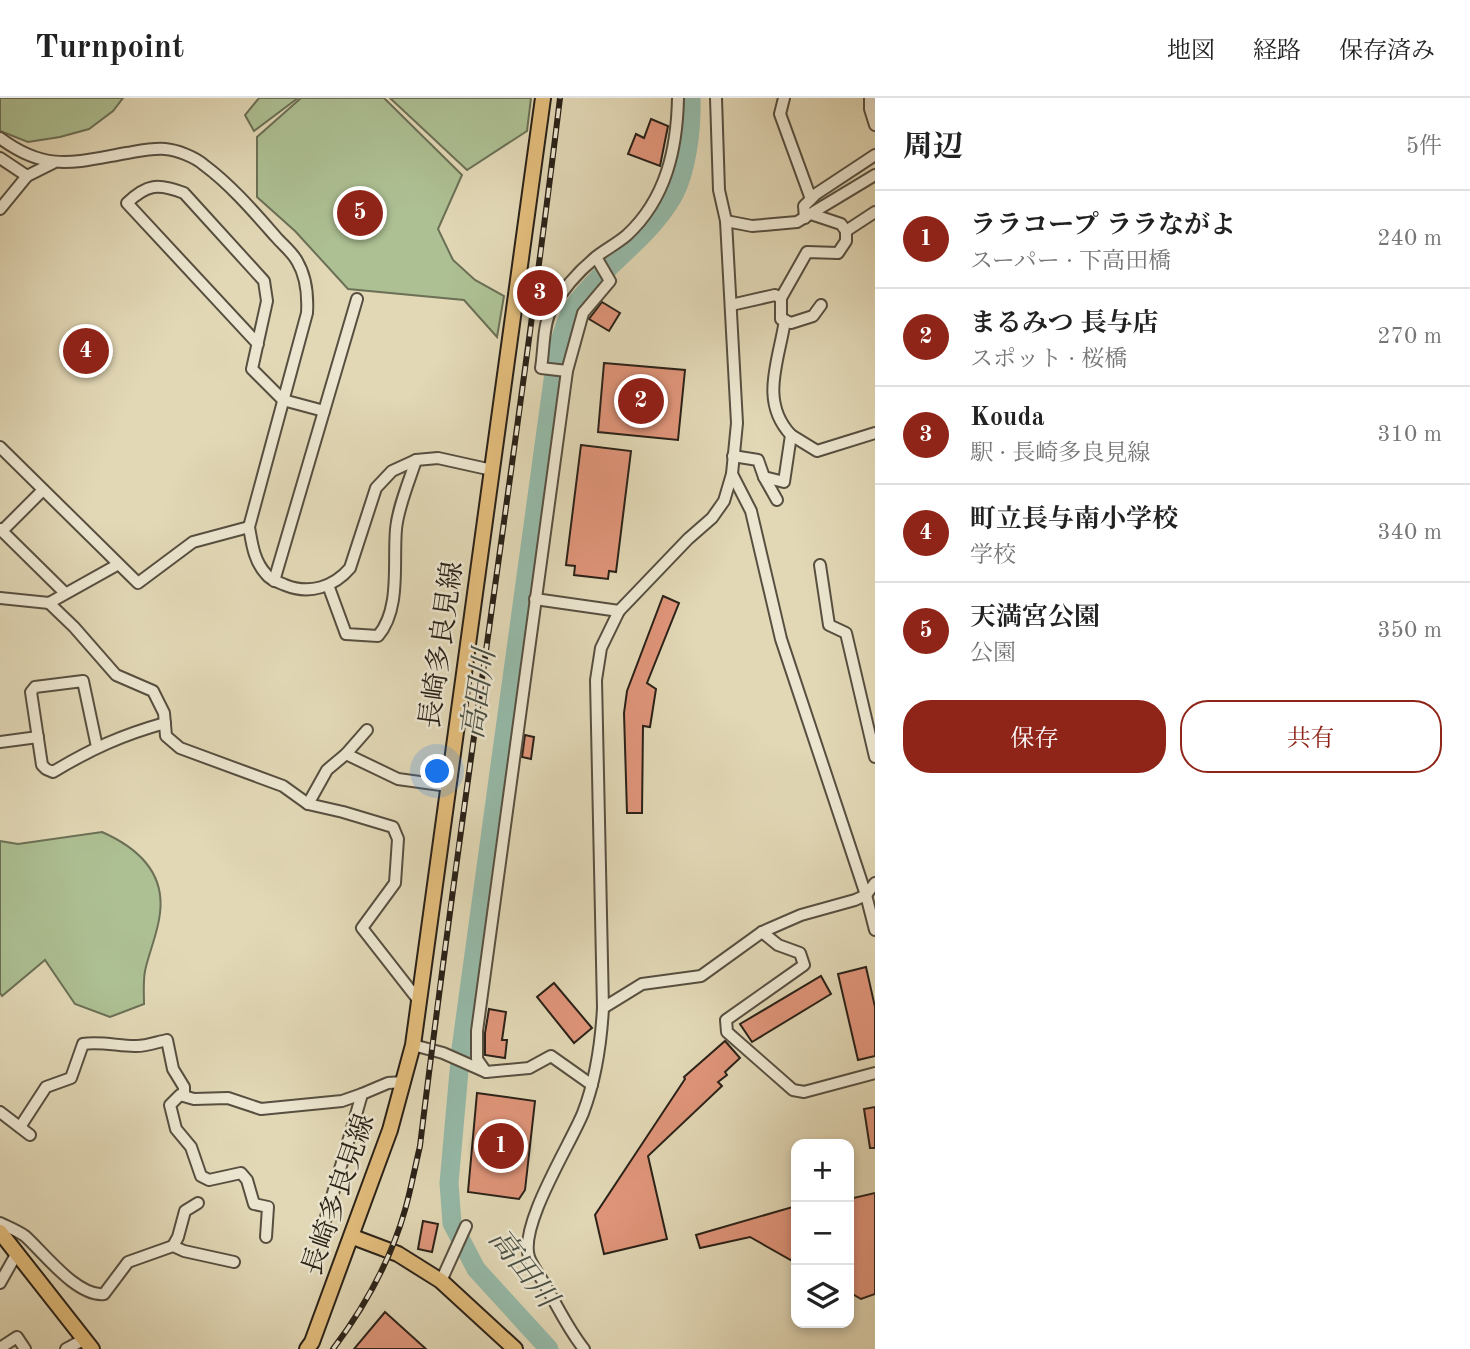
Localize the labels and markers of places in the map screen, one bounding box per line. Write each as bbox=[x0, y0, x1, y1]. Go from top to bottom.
pin: 5 bbox=[337, 187, 383, 239]
pin: 3 bbox=[517, 267, 563, 319]
pin: 4 bbox=[63, 325, 109, 377]
pin: 2 bbox=[618, 375, 664, 427]
pin: 1 bbox=[478, 1120, 524, 1172]

